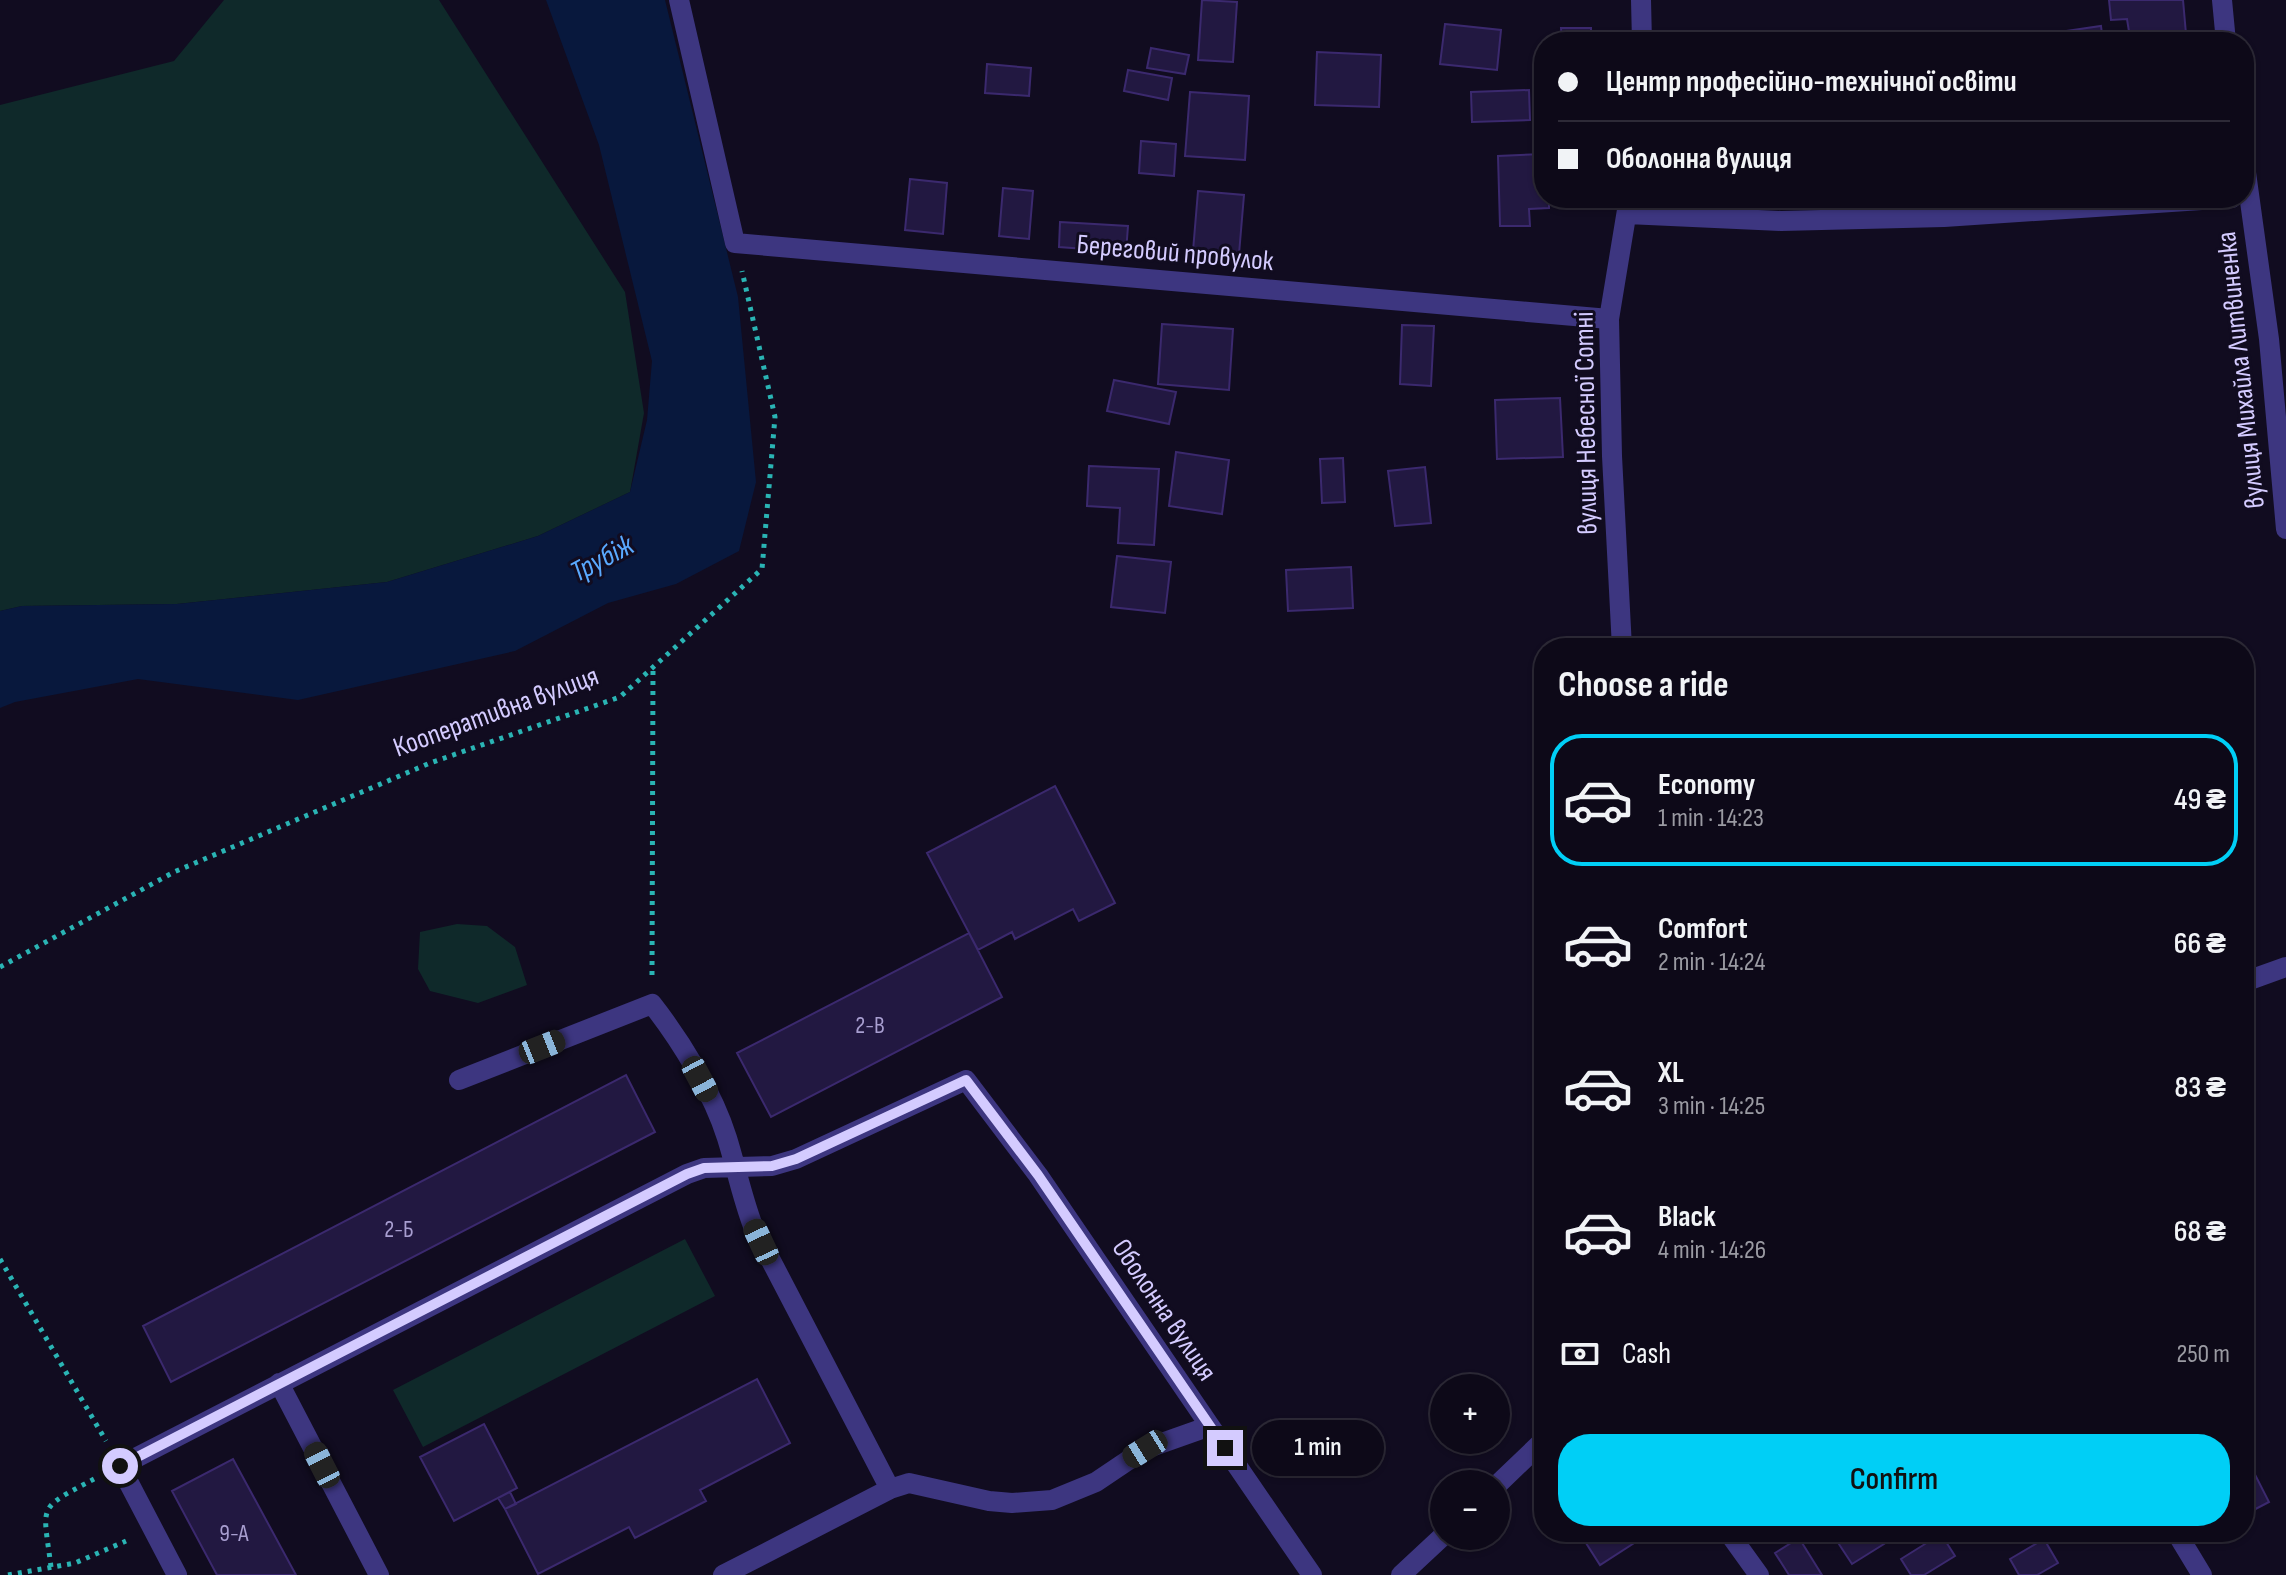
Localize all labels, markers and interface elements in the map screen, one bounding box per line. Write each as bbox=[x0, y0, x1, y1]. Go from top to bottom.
text: Центр професійно-технічної освіти bbox=[1606, 64, 2017, 100]
text: Оболонна вулиця bbox=[1606, 141, 1792, 177]
street label: Береговий провулок bbox=[1075, 228, 1275, 278]
street label: вулиця Михайла Литвиненка bbox=[2210, 230, 2272, 510]
street label: вулиця Небесної Сотні bbox=[1568, 311, 1604, 535]
water label: Трубіж bbox=[564, 527, 641, 590]
street label: Кооперативна вулиця bbox=[389, 660, 603, 764]
text: Choose a ride bbox=[1558, 664, 1729, 707]
icon: car bbox=[1562, 764, 1634, 836]
text: Economy bbox=[1658, 767, 1755, 803]
text: 49 ₴ bbox=[2174, 782, 2226, 818]
text: 1 min · 14:23 bbox=[1658, 803, 1764, 834]
icon: car bbox=[1562, 908, 1634, 980]
text: Comfort bbox=[1658, 911, 1748, 947]
text: 66 ₴ bbox=[2174, 926, 2226, 962]
text: 2 min · 14:24 bbox=[1658, 947, 1765, 978]
house number: 2-В bbox=[855, 1011, 885, 1040]
car bbox=[515, 1027, 569, 1067]
car bbox=[678, 1052, 722, 1106]
icon: car bbox=[1562, 1052, 1634, 1124]
text: XL bbox=[1658, 1055, 1684, 1091]
text: 83 ₴ bbox=[2174, 1070, 2226, 1106]
text: 3 min · 14:25 bbox=[1658, 1091, 1765, 1122]
icon: car bbox=[1562, 1196, 1634, 1268]
text: Black bbox=[1658, 1199, 1716, 1235]
text: 68 ₴ bbox=[2174, 1214, 2226, 1250]
house number: 2-Б bbox=[384, 1215, 414, 1244]
car bbox=[740, 1215, 782, 1269]
street label: Оболонна вулиця bbox=[1105, 1233, 1223, 1387]
text: 4 min · 14:26 bbox=[1658, 1235, 1766, 1266]
icon: cash bbox=[1558, 1332, 1602, 1376]
text: Cash bbox=[1622, 1336, 1671, 1372]
text: 250 m bbox=[2176, 1339, 2230, 1370]
map controls bbox=[1430, 1374, 1510, 1550]
button: + bbox=[1430, 1374, 1510, 1454]
callout: 1 min bbox=[1253, 1420, 1385, 1476]
car bbox=[1118, 1426, 1172, 1472]
route end bbox=[1207, 1430, 1243, 1466]
text: 1 min bbox=[1294, 1432, 1342, 1463]
button: Confirm bbox=[1558, 1434, 2230, 1526]
car bbox=[300, 1438, 344, 1492]
route start bbox=[102, 1448, 138, 1484]
button: − bbox=[1430, 1470, 1510, 1550]
house number: 9-А bbox=[219, 1519, 249, 1548]

